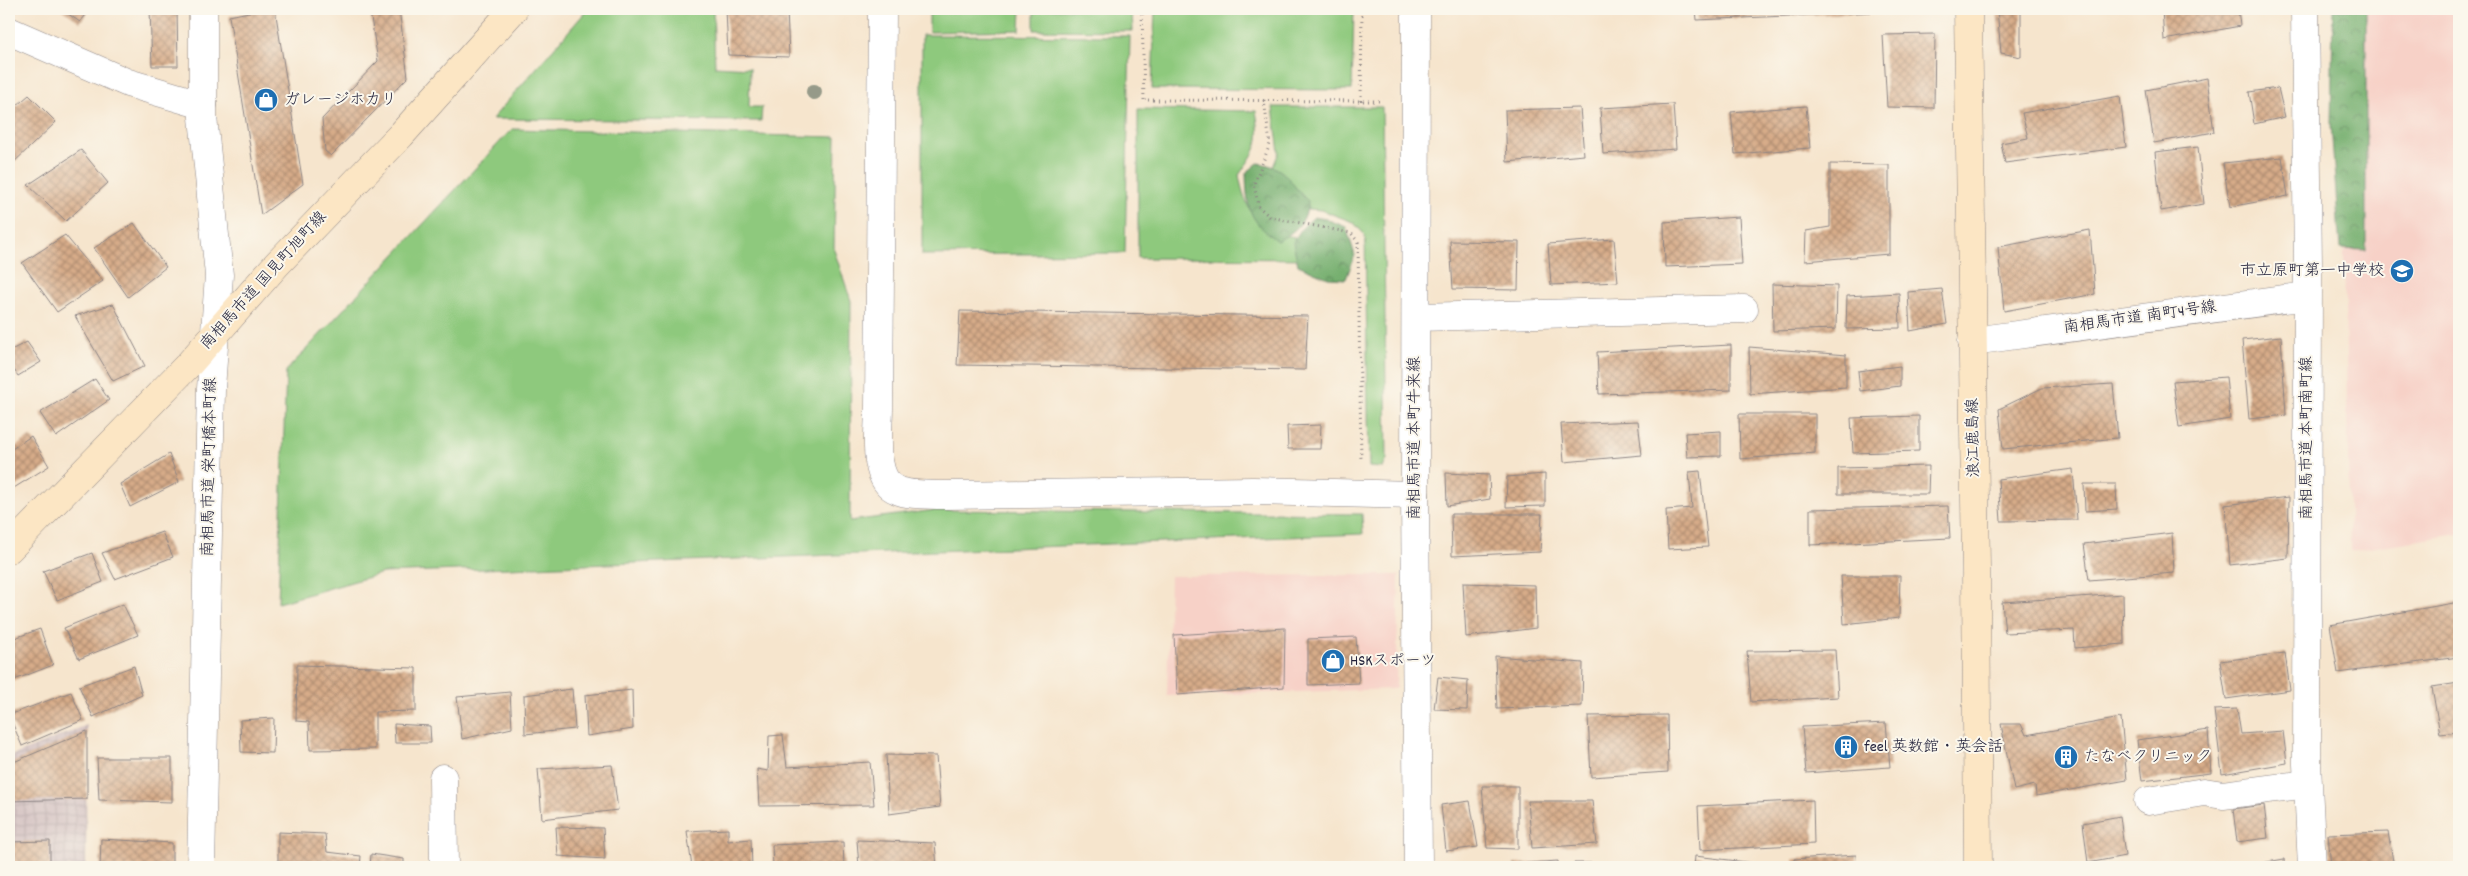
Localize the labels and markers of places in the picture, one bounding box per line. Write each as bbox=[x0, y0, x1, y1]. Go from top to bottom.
shop icon: ガレージホカリ bbox=[253, 87, 279, 113]
place label: ガレージホカリ bbox=[284, 89, 397, 112]
school or university icon: 市立原町第一中学校 bbox=[2389, 258, 2415, 284]
place label: 市立原町第一中学校 bbox=[2240, 260, 2384, 283]
shop icon: HSKスポーツ bbox=[1320, 648, 1346, 674]
place label: HSKスポーツ bbox=[1350, 650, 1436, 673]
building icon: feel 英数館・英会話 bbox=[1833, 734, 1859, 760]
place label: feel 英数館・英会話 bbox=[1864, 736, 2003, 759]
building icon: たなべクリニック bbox=[2053, 744, 2079, 770]
place label: たなべクリニック bbox=[2084, 746, 2212, 769]

